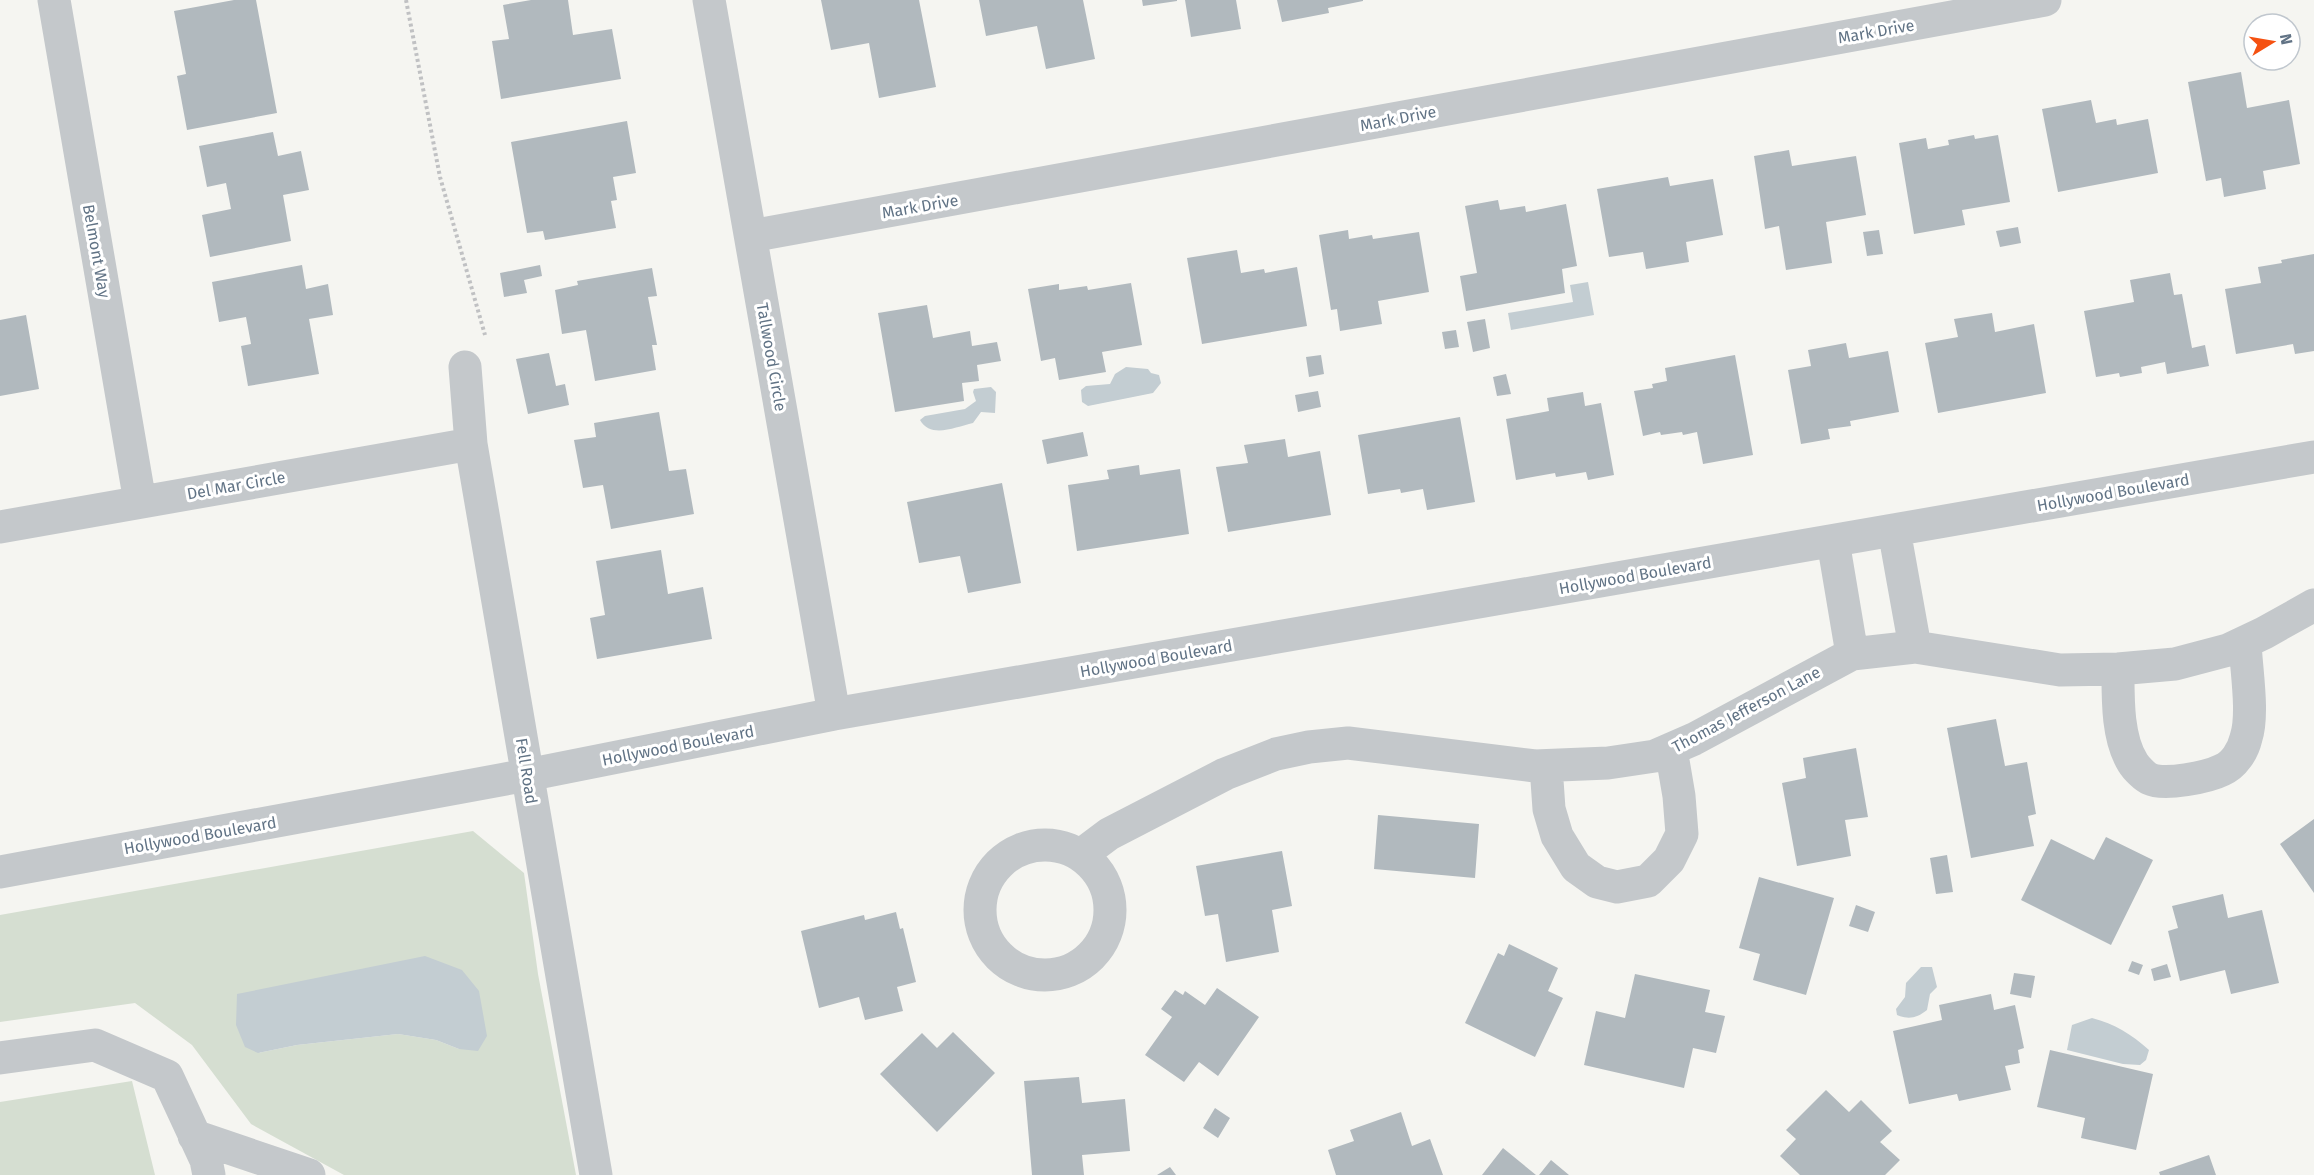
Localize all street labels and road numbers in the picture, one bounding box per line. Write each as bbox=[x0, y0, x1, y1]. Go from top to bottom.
street label: Mark Drive bbox=[1836, 15, 1916, 48]
street label: Mark Drive bbox=[1358, 102, 1438, 135]
street label: Mark Drive bbox=[880, 190, 960, 223]
street label: Belmont Way bbox=[79, 203, 114, 299]
street label: Tallwood Circle bbox=[753, 302, 790, 413]
street label: Del Mar Circle bbox=[185, 467, 287, 504]
street label: Hollywood Boulevard bbox=[2035, 470, 2191, 515]
street label: Hollywood Boulevard bbox=[1557, 553, 1713, 598]
street label: Hollywood Boulevard bbox=[1078, 636, 1234, 681]
street label: Thomas Jefferson Lane bbox=[1669, 662, 1823, 757]
street label: Hollywood Boulevard bbox=[600, 721, 756, 770]
street label: Fell Road bbox=[512, 737, 541, 805]
street label: Hollywood Boulevard bbox=[122, 813, 278, 858]

